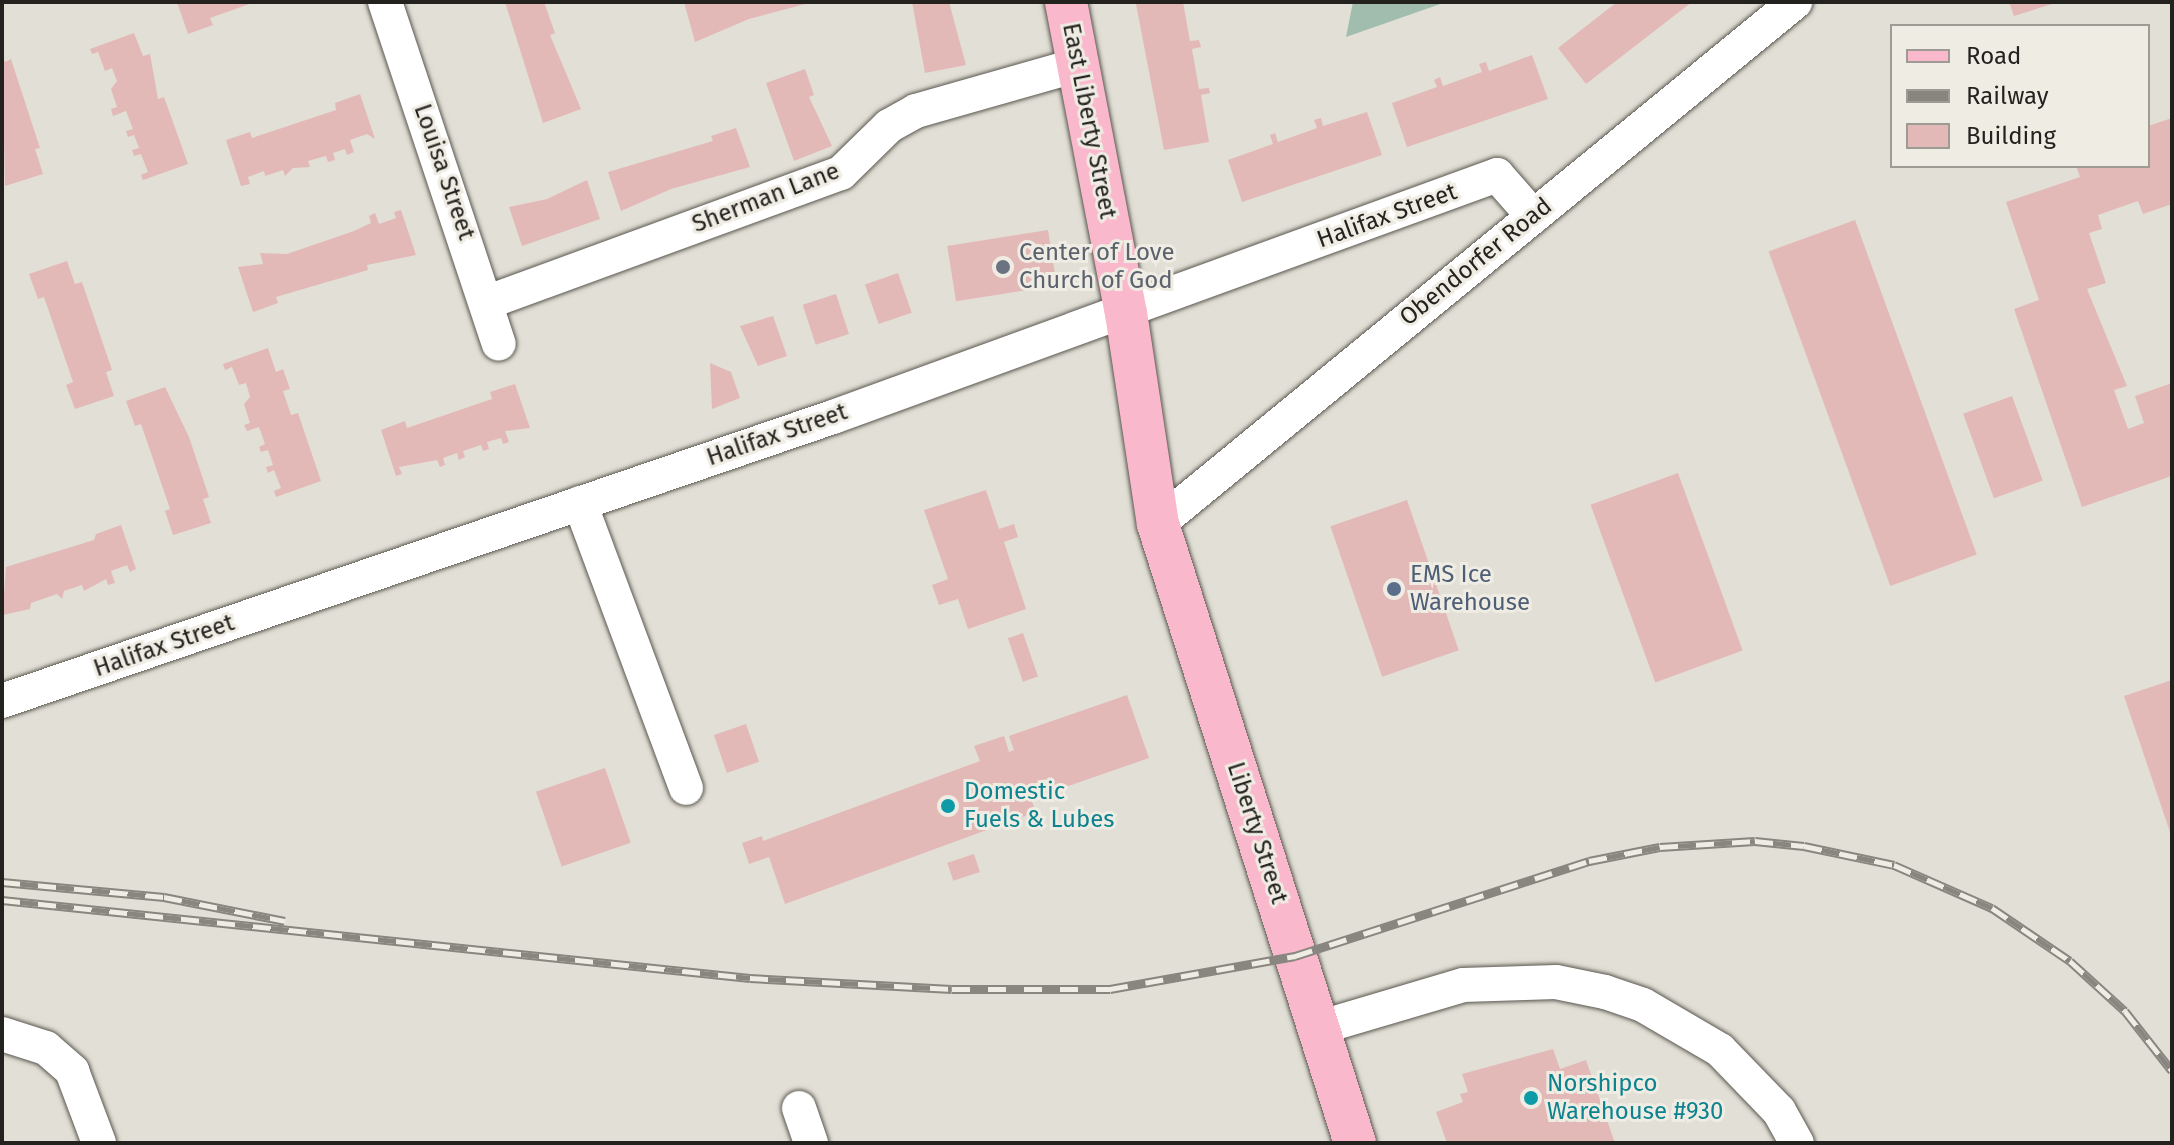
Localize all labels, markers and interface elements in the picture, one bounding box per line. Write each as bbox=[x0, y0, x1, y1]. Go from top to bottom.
street label: East Liberty Street bbox=[1056, 21, 1122, 221]
legend bbox=[1890, 24, 2150, 168]
text: Road bbox=[1966, 42, 2021, 70]
text: Railway bbox=[1966, 82, 2049, 110]
street label: Louisa Street bbox=[407, 100, 481, 244]
text: Building bbox=[1966, 122, 2056, 150]
street label: Sherman Lane bbox=[688, 157, 844, 239]
street label: Halifax Street bbox=[1313, 177, 1461, 255]
street label: Obendorfer Road bbox=[1394, 192, 1558, 332]
place label: Center of Love Church of God bbox=[1019, 239, 1175, 295]
marker: Center of Love Church of God bbox=[994, 258, 1012, 276]
street label: Halifax Street bbox=[703, 398, 851, 472]
place label: EMS Ice Warehouse bbox=[1410, 561, 1530, 617]
marker: EMS Ice Warehouse bbox=[1385, 580, 1403, 598]
street label: Halifax Street bbox=[90, 609, 238, 683]
street label: Liberty Street bbox=[1221, 759, 1293, 907]
place label: Domestic Fuels & Lubes bbox=[964, 778, 1115, 834]
marker: Domestic Fuels & Lubes bbox=[939, 797, 957, 815]
place label: Norshipco Warehouse #930 bbox=[1547, 1070, 1723, 1126]
marker: Norshipco Warehouse #930 bbox=[1522, 1089, 1540, 1107]

